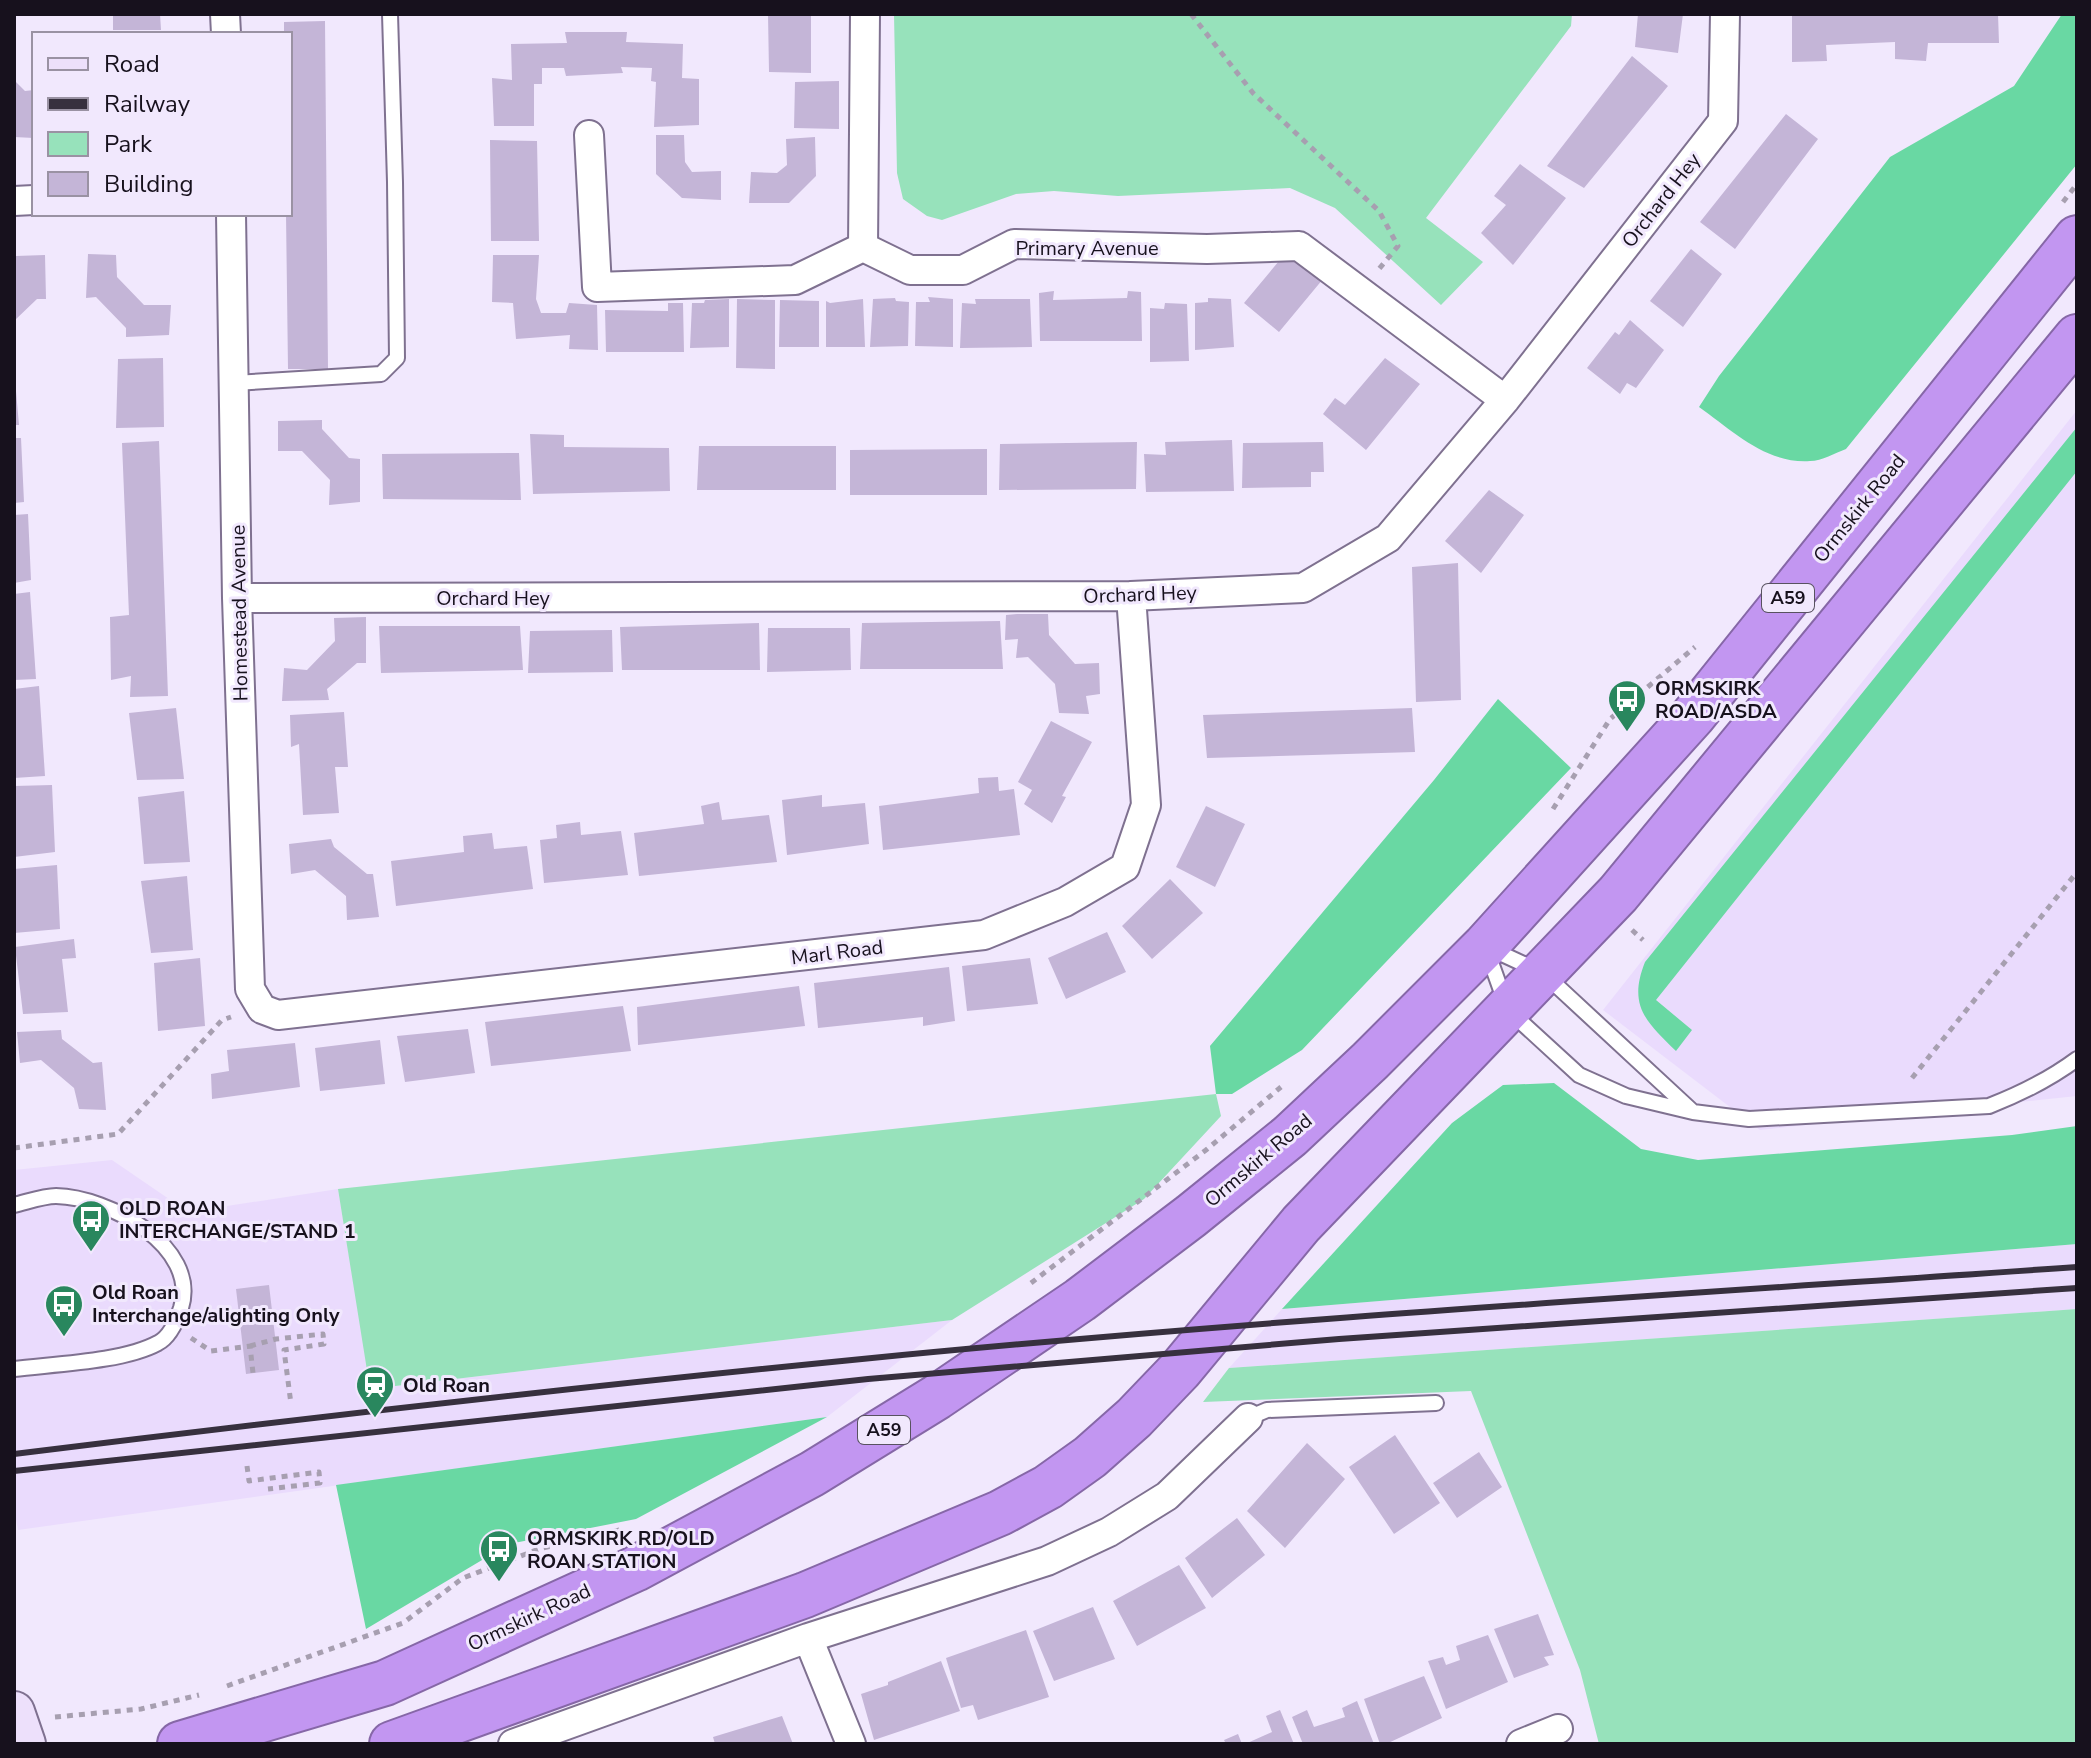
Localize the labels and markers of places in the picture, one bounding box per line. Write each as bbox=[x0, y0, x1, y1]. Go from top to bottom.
place label: ORMSKIRK ROAD/ASDA bbox=[1655, 675, 1777, 725]
bus stop icon: ORMSKIRK ROAD/ASDA bbox=[1606, 678, 1648, 733]
place label: OLD ROAN INTERCHANGE/STAND 1 bbox=[119, 1195, 356, 1245]
bus stop icon: OLD ROAN INTERCHANGE/STAND 1 bbox=[70, 1198, 112, 1253]
place label: Old Roan Interchange/alighting Only bbox=[92, 1279, 340, 1329]
bus stop icon: Old Roan Interchange/alighting Only bbox=[43, 1283, 85, 1338]
station icon: Old Roan bbox=[354, 1364, 396, 1419]
place label: Old Roan bbox=[403, 1372, 490, 1399]
place label: ORMSKIRK RD/OLD ROAN STATION bbox=[527, 1525, 715, 1575]
bus stop icon: ORMSKIRK RD/OLD ROAN STATION bbox=[478, 1528, 520, 1583]

